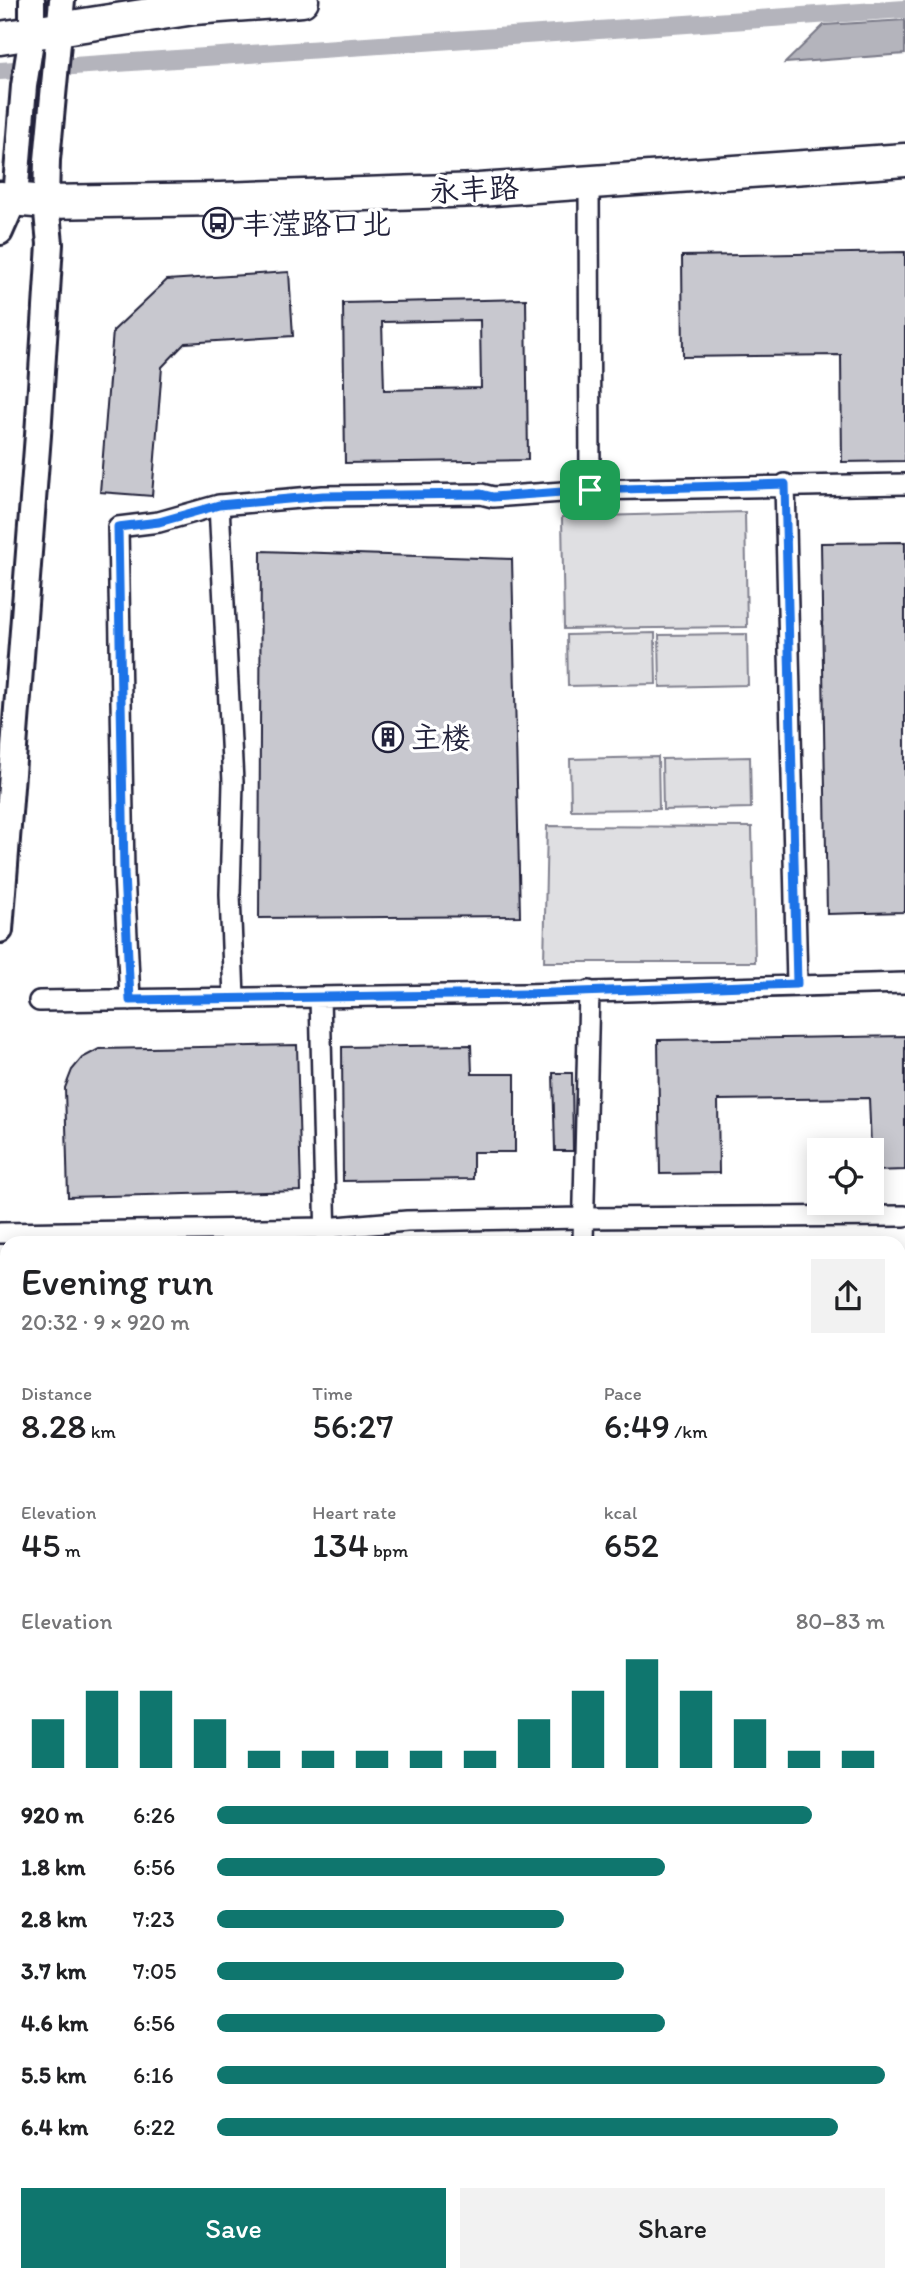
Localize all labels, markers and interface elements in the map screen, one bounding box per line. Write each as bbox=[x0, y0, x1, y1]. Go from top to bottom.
street label: 永丰路 bbox=[428, 168, 520, 210]
place label: 丰滢路口北 bbox=[241, 205, 391, 242]
bus stop icon: 丰滢路口北 bbox=[201, 206, 235, 240]
pin bbox=[560, 460, 620, 520]
icon: arrive bbox=[571, 471, 609, 509]
place label: 主楼 bbox=[411, 719, 471, 756]
building icon: 主楼 bbox=[371, 720, 405, 754]
map controls bbox=[807, 1138, 884, 1215]
button: locate bbox=[807, 1138, 884, 1215]
text: Evening run bbox=[21, 1259, 214, 1305]
button: share bbox=[811, 1259, 885, 1333]
text: 20:32 · 9 × 920 m bbox=[21, 1308, 190, 1336]
text: Distance bbox=[21, 1382, 92, 1405]
text: Time bbox=[312, 1382, 353, 1405]
text: Pace bbox=[604, 1382, 642, 1405]
text: 8.28 bbox=[21, 1405, 86, 1447]
text: 56:27 bbox=[312, 1405, 394, 1447]
text: 6:49 bbox=[604, 1405, 670, 1447]
text: km bbox=[86, 1420, 116, 1443]
text: /km bbox=[670, 1420, 708, 1443]
text: Elevation bbox=[21, 1501, 97, 1524]
text: Heart rate bbox=[312, 1501, 396, 1524]
text: kcal bbox=[604, 1501, 637, 1524]
text: 45 bbox=[21, 1524, 60, 1566]
text: 134 bbox=[312, 1524, 369, 1566]
text: 652 bbox=[604, 1524, 659, 1566]
text: m bbox=[60, 1539, 81, 1562]
text: bpm bbox=[369, 1539, 408, 1562]
text: Elevation bbox=[21, 1607, 112, 1635]
text: 80–83 m bbox=[796, 1607, 885, 1635]
text: 920 m bbox=[21, 1801, 84, 1829]
text: 6:26 bbox=[133, 1801, 175, 1829]
text: 1.8 km bbox=[21, 1853, 86, 1881]
text: 6:56 bbox=[133, 1853, 175, 1881]
text: 2.8 km bbox=[21, 1905, 87, 1933]
text: 7:23 bbox=[133, 1905, 175, 1933]
text: 3.7 km bbox=[21, 1957, 86, 1985]
text: 7:05 bbox=[133, 1957, 176, 1985]
text: 4.6 km bbox=[21, 2009, 88, 2037]
text: 6:56 bbox=[133, 2009, 175, 2037]
text: 5.5 km bbox=[21, 2061, 86, 2089]
text: 6:16 bbox=[133, 2061, 174, 2089]
text: 6.4 km bbox=[21, 2113, 88, 2141]
text: 6:22 bbox=[133, 2113, 175, 2141]
button: Save bbox=[21, 2188, 446, 2268]
button: Share bbox=[460, 2188, 885, 2268]

